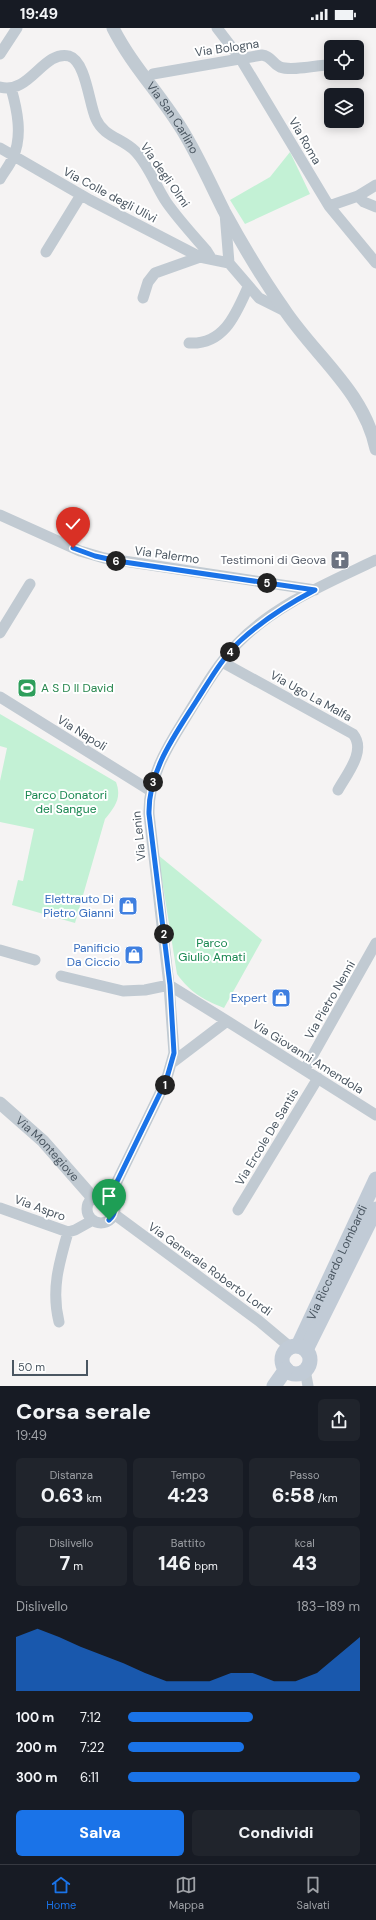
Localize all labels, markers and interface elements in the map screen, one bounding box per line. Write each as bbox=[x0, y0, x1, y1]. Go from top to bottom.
text: 19:49 bbox=[20, 4, 58, 24]
street label: Via Bologna bbox=[194, 36, 260, 60]
map controls bbox=[324, 40, 364, 128]
button: locate bbox=[324, 40, 364, 80]
street label: Via San Carlino bbox=[143, 79, 202, 157]
button: layers bbox=[324, 88, 364, 128]
street label: Via Roma bbox=[285, 115, 325, 167]
street label: Via degli Olmi bbox=[137, 139, 193, 211]
street label: Via Colle degli Ulivi bbox=[60, 164, 160, 227]
pin bbox=[56, 507, 90, 548]
icon: check bbox=[62, 513, 84, 535]
street label: Via Palermo bbox=[133, 543, 201, 567]
church icon: Testimoni di Geova bbox=[329, 549, 351, 571]
pin: 6 bbox=[106, 551, 126, 571]
place label: Testimoni di Geova bbox=[221, 552, 326, 568]
text: 6 bbox=[113, 554, 119, 568]
pin: 5 bbox=[257, 573, 277, 593]
text: 5 bbox=[264, 576, 270, 590]
pin: 4 bbox=[220, 642, 240, 662]
text: 4 bbox=[226, 645, 234, 659]
street label: Via Ugo La Malfa bbox=[267, 667, 355, 725]
sports icon: A S D Il David bbox=[16, 677, 38, 699]
place label: A S D Il David bbox=[41, 680, 114, 696]
street label: Via Napoli bbox=[54, 711, 110, 755]
pin: 3 bbox=[143, 772, 163, 792]
text: 3 bbox=[150, 775, 156, 789]
park label: Parco Donatori del Sangue bbox=[25, 787, 107, 817]
street label: Via Lenin bbox=[128, 810, 150, 862]
place label: Elettrauto Di Pietro Gianni bbox=[43, 891, 114, 921]
shop icon: Elettrauto Di Pietro Gianni bbox=[117, 895, 139, 917]
pin: 2 bbox=[154, 924, 174, 944]
text: 2 bbox=[161, 927, 167, 941]
park label: Parco Giulio Amati bbox=[178, 935, 246, 965]
place label: Panificio Da Ciccio bbox=[67, 940, 120, 970]
shop icon: Panificio Da Ciccio bbox=[123, 944, 145, 966]
street label: Via Pietro Nenni bbox=[301, 958, 359, 1042]
shop icon: Expert bbox=[270, 987, 292, 1009]
place label: Expert bbox=[231, 990, 267, 1006]
street label: Via Giovanni Amendola bbox=[249, 1016, 367, 1098]
pin: 1 bbox=[155, 1075, 175, 1095]
text: 1 bbox=[163, 1078, 167, 1092]
street label: Via Ercole De Santis bbox=[232, 1086, 302, 1188]
street label: Via Montegiove bbox=[12, 1112, 83, 1185]
pin bbox=[92, 1179, 126, 1220]
icon: arrive bbox=[98, 1185, 120, 1207]
street label: Via Aspro bbox=[12, 1191, 68, 1225]
street label: Via Riccardo Lombardi bbox=[303, 1202, 371, 1323]
street label: Via Generale Roberto Lordi bbox=[145, 1219, 275, 1319]
scale bar bbox=[12, 1358, 88, 1377]
text: 50 m bbox=[18, 1360, 45, 1374]
text: Corsa serale bbox=[16, 1397, 151, 1426]
button: share bbox=[318, 1399, 360, 1441]
text: 19:49 bbox=[16, 1427, 47, 1444]
text: Distanza bbox=[50, 1468, 93, 1482]
text: Tempo bbox=[171, 1468, 205, 1482]
text: Passo bbox=[290, 1468, 320, 1482]
text: 0.63 bbox=[41, 1482, 84, 1508]
text: 4:23 bbox=[167, 1482, 209, 1508]
text: 6:58 bbox=[272, 1482, 315, 1508]
text: km bbox=[84, 1491, 102, 1505]
text: /km bbox=[315, 1491, 337, 1505]
text: Dislivello bbox=[49, 1536, 93, 1550]
text: Battito bbox=[171, 1536, 205, 1550]
text: kcal bbox=[295, 1536, 315, 1550]
text: 7 bbox=[60, 1550, 70, 1576]
text: 146 bbox=[158, 1550, 191, 1576]
text: 43 bbox=[292, 1550, 317, 1576]
text: m bbox=[70, 1559, 83, 1573]
text: bpm bbox=[191, 1559, 218, 1573]
text: Dislivello bbox=[16, 1598, 68, 1615]
text: 183–189 m bbox=[297, 1598, 360, 1615]
text: 100 m bbox=[16, 1709, 54, 1726]
text: 7:12 bbox=[80, 1709, 101, 1726]
text: 200 m bbox=[16, 1739, 57, 1756]
text: 7:22 bbox=[80, 1739, 105, 1756]
text: 300 m bbox=[16, 1769, 57, 1786]
text: 6:11 bbox=[80, 1769, 99, 1786]
button: Salva bbox=[16, 1810, 184, 1856]
button: Condividi bbox=[192, 1810, 360, 1856]
tab: Home bbox=[46, 1874, 76, 1912]
tab: Mappa bbox=[169, 1874, 204, 1912]
tab: Salvati bbox=[297, 1874, 330, 1912]

